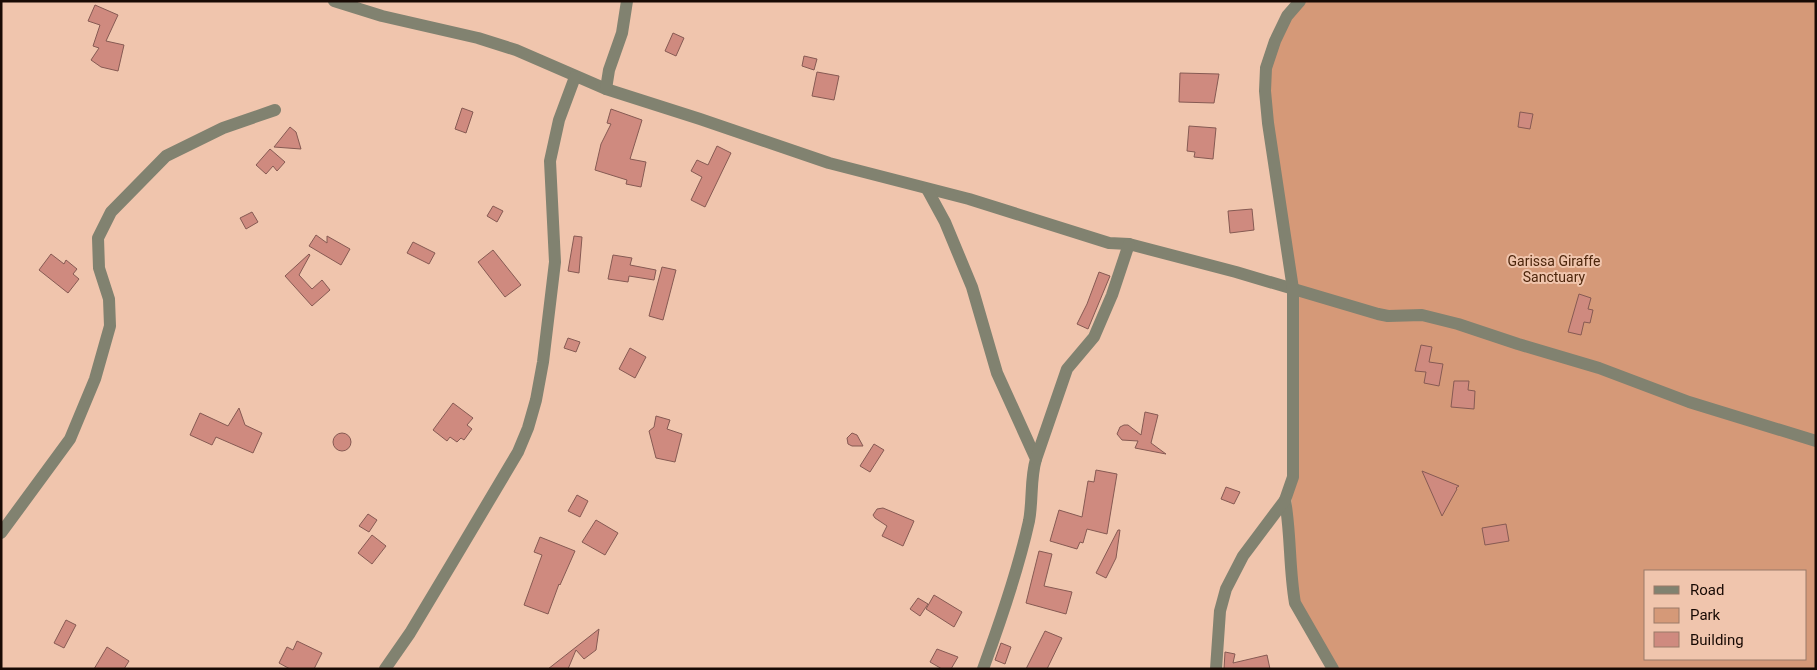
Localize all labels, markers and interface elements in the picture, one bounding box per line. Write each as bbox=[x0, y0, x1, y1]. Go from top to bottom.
park label: Garissa Giraffe Sanctuary bbox=[1508, 253, 1600, 285]
legend bbox=[1644, 570, 1807, 660]
text: Road bbox=[1690, 581, 1724, 599]
text: Park bbox=[1690, 606, 1721, 624]
text: Building bbox=[1690, 631, 1744, 649]

